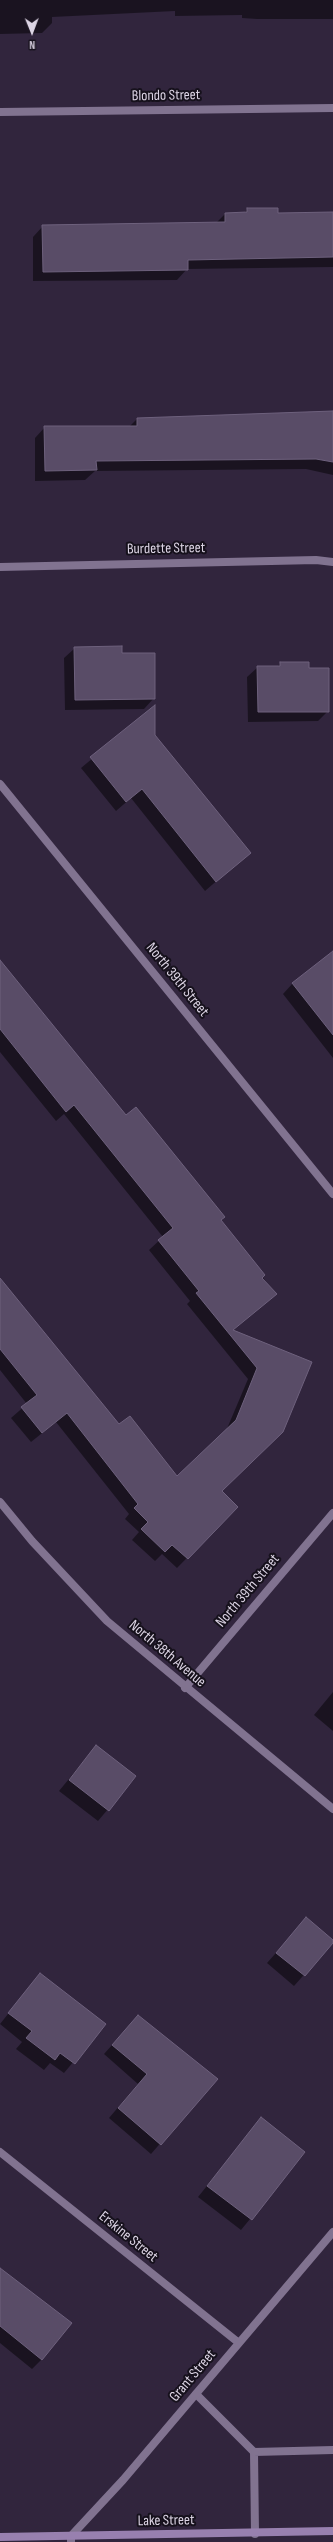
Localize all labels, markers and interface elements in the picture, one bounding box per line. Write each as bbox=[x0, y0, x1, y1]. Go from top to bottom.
north arrow bbox=[12, 12, 52, 52]
text: N bbox=[29, 38, 35, 51]
street label: Blondo Street bbox=[132, 86, 200, 106]
street label: Burdette Street bbox=[127, 539, 205, 559]
street label: North 39th Street bbox=[142, 939, 212, 1021]
street label: North 39th Street bbox=[212, 1551, 284, 1631]
street label: North 38th Avenue bbox=[125, 1617, 209, 1691]
street label: Erskine Street bbox=[95, 2208, 161, 2266]
street label: Grant Street bbox=[166, 2346, 220, 2406]
street label: Lake Street bbox=[137, 2512, 195, 2530]

